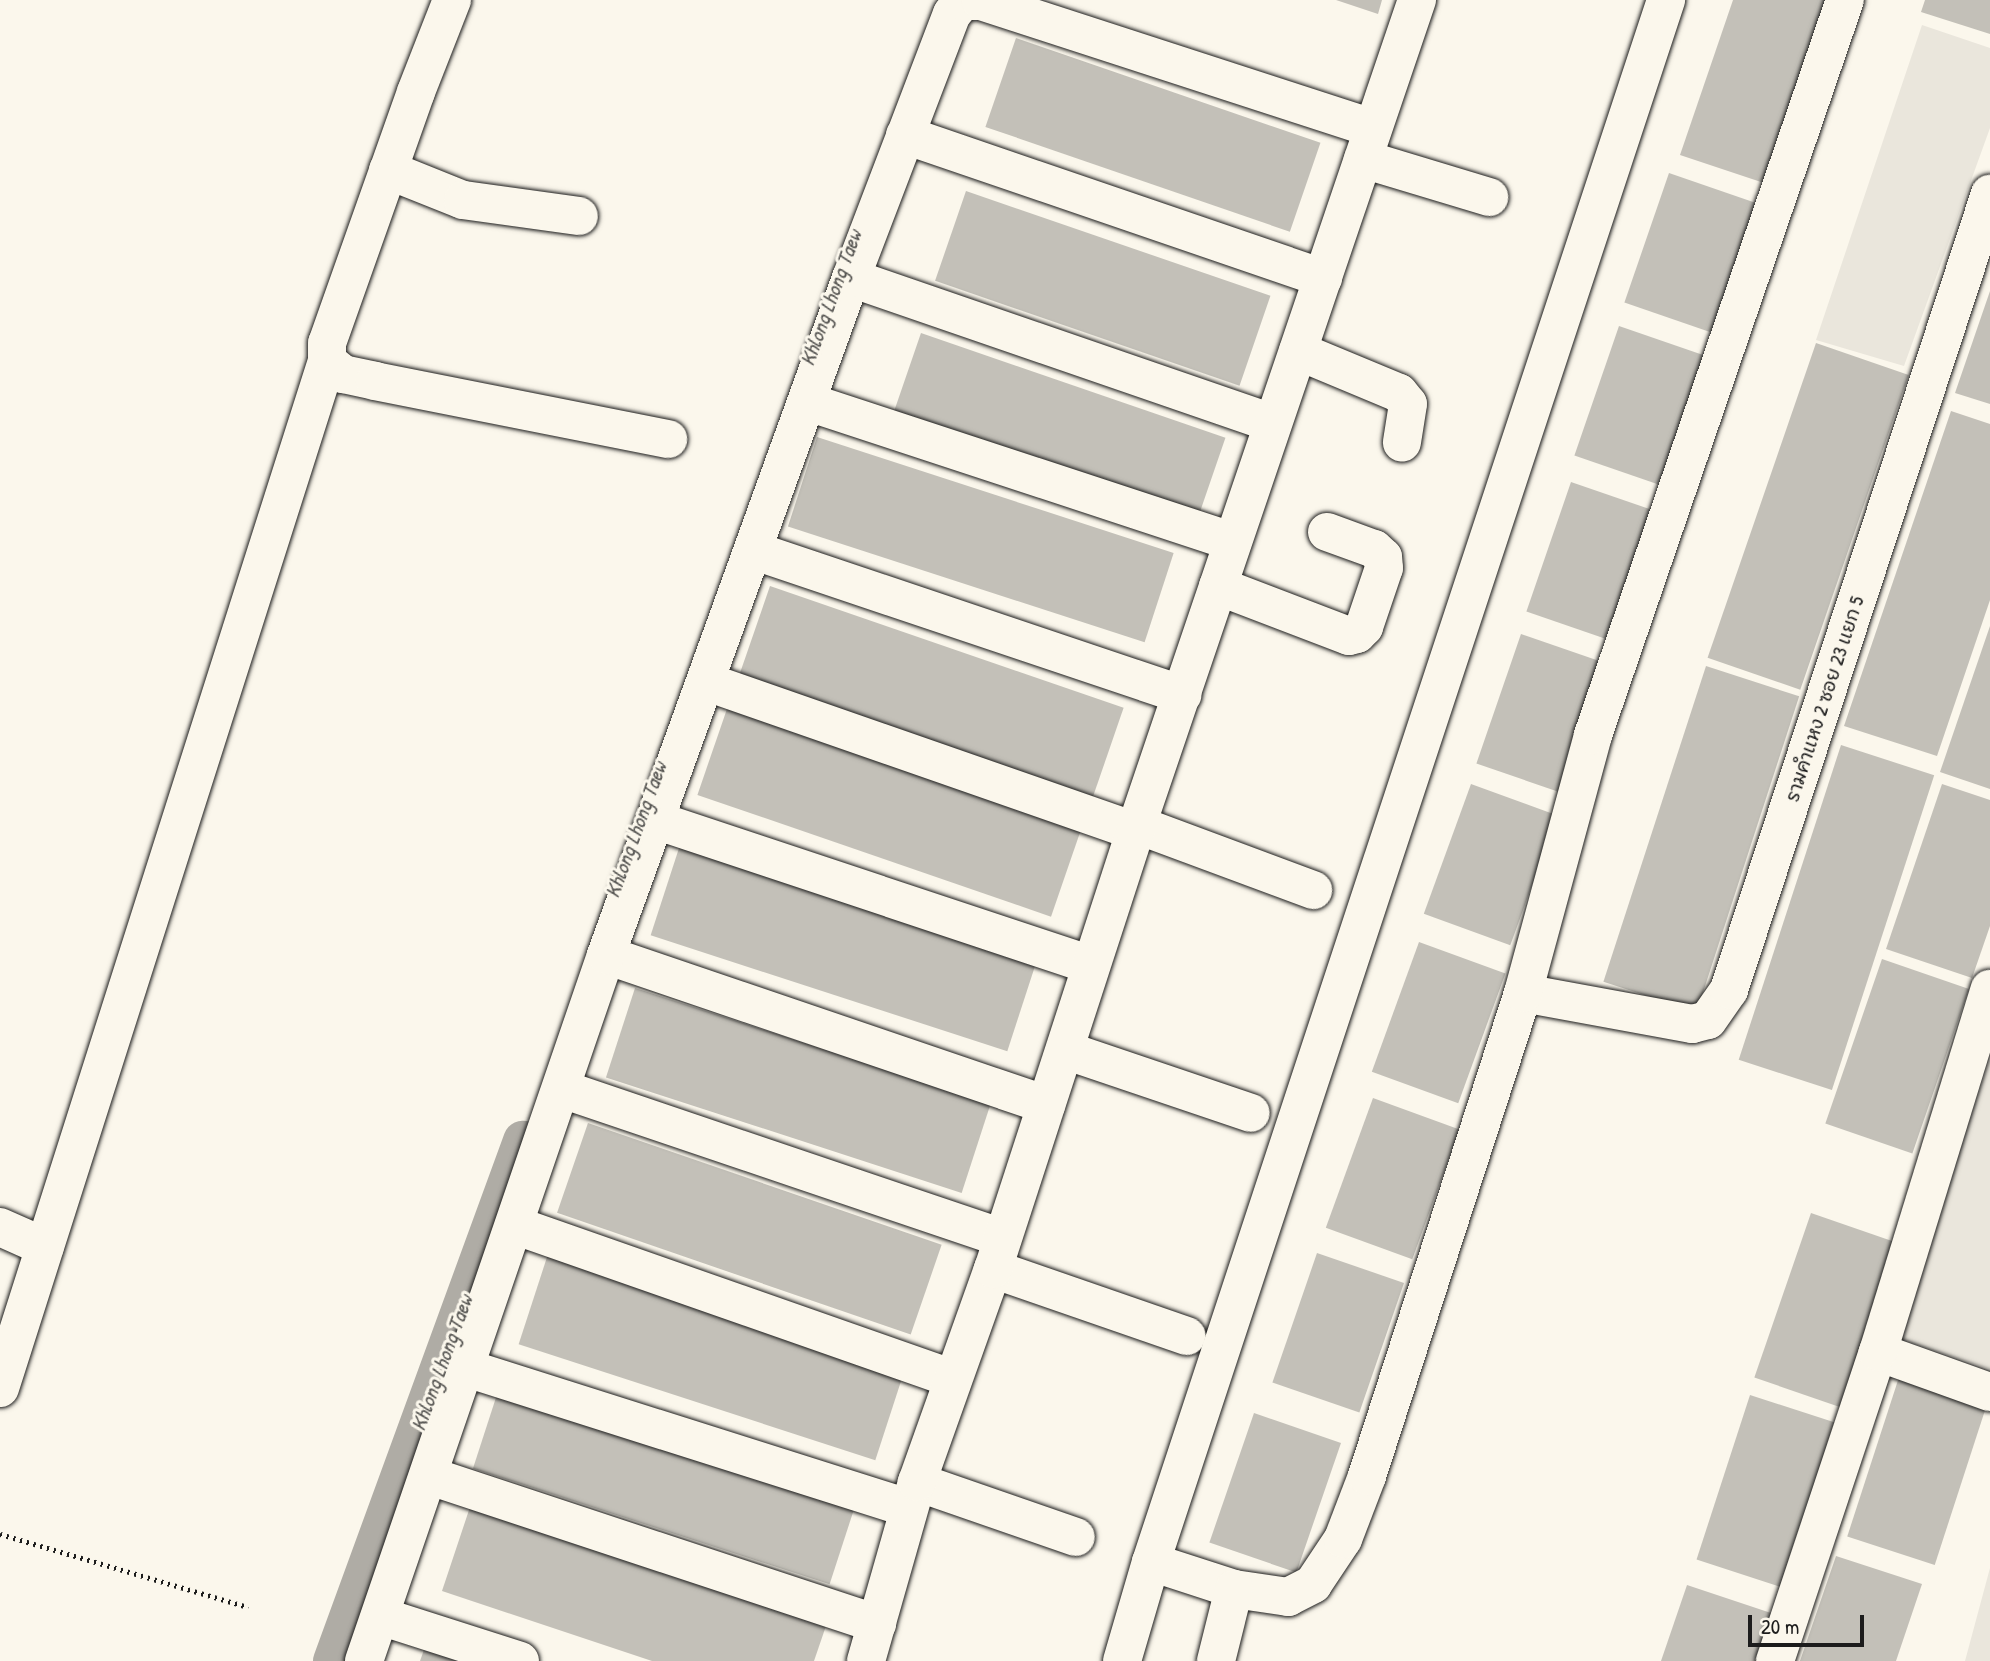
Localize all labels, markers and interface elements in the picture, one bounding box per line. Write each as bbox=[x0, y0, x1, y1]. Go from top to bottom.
water label: Khlong Lhong Taew bbox=[795, 227, 867, 369]
street label: รามคำแหง 2 ซอย 23 แยก 5 bbox=[1781, 593, 1869, 805]
water label: Khlong Lhong Taew bbox=[600, 759, 672, 901]
water label: Khlong Lhong Taew bbox=[406, 1292, 478, 1434]
scale bar bbox=[1752, 1602, 1868, 1646]
text: 20 m bbox=[1761, 1612, 1799, 1641]

